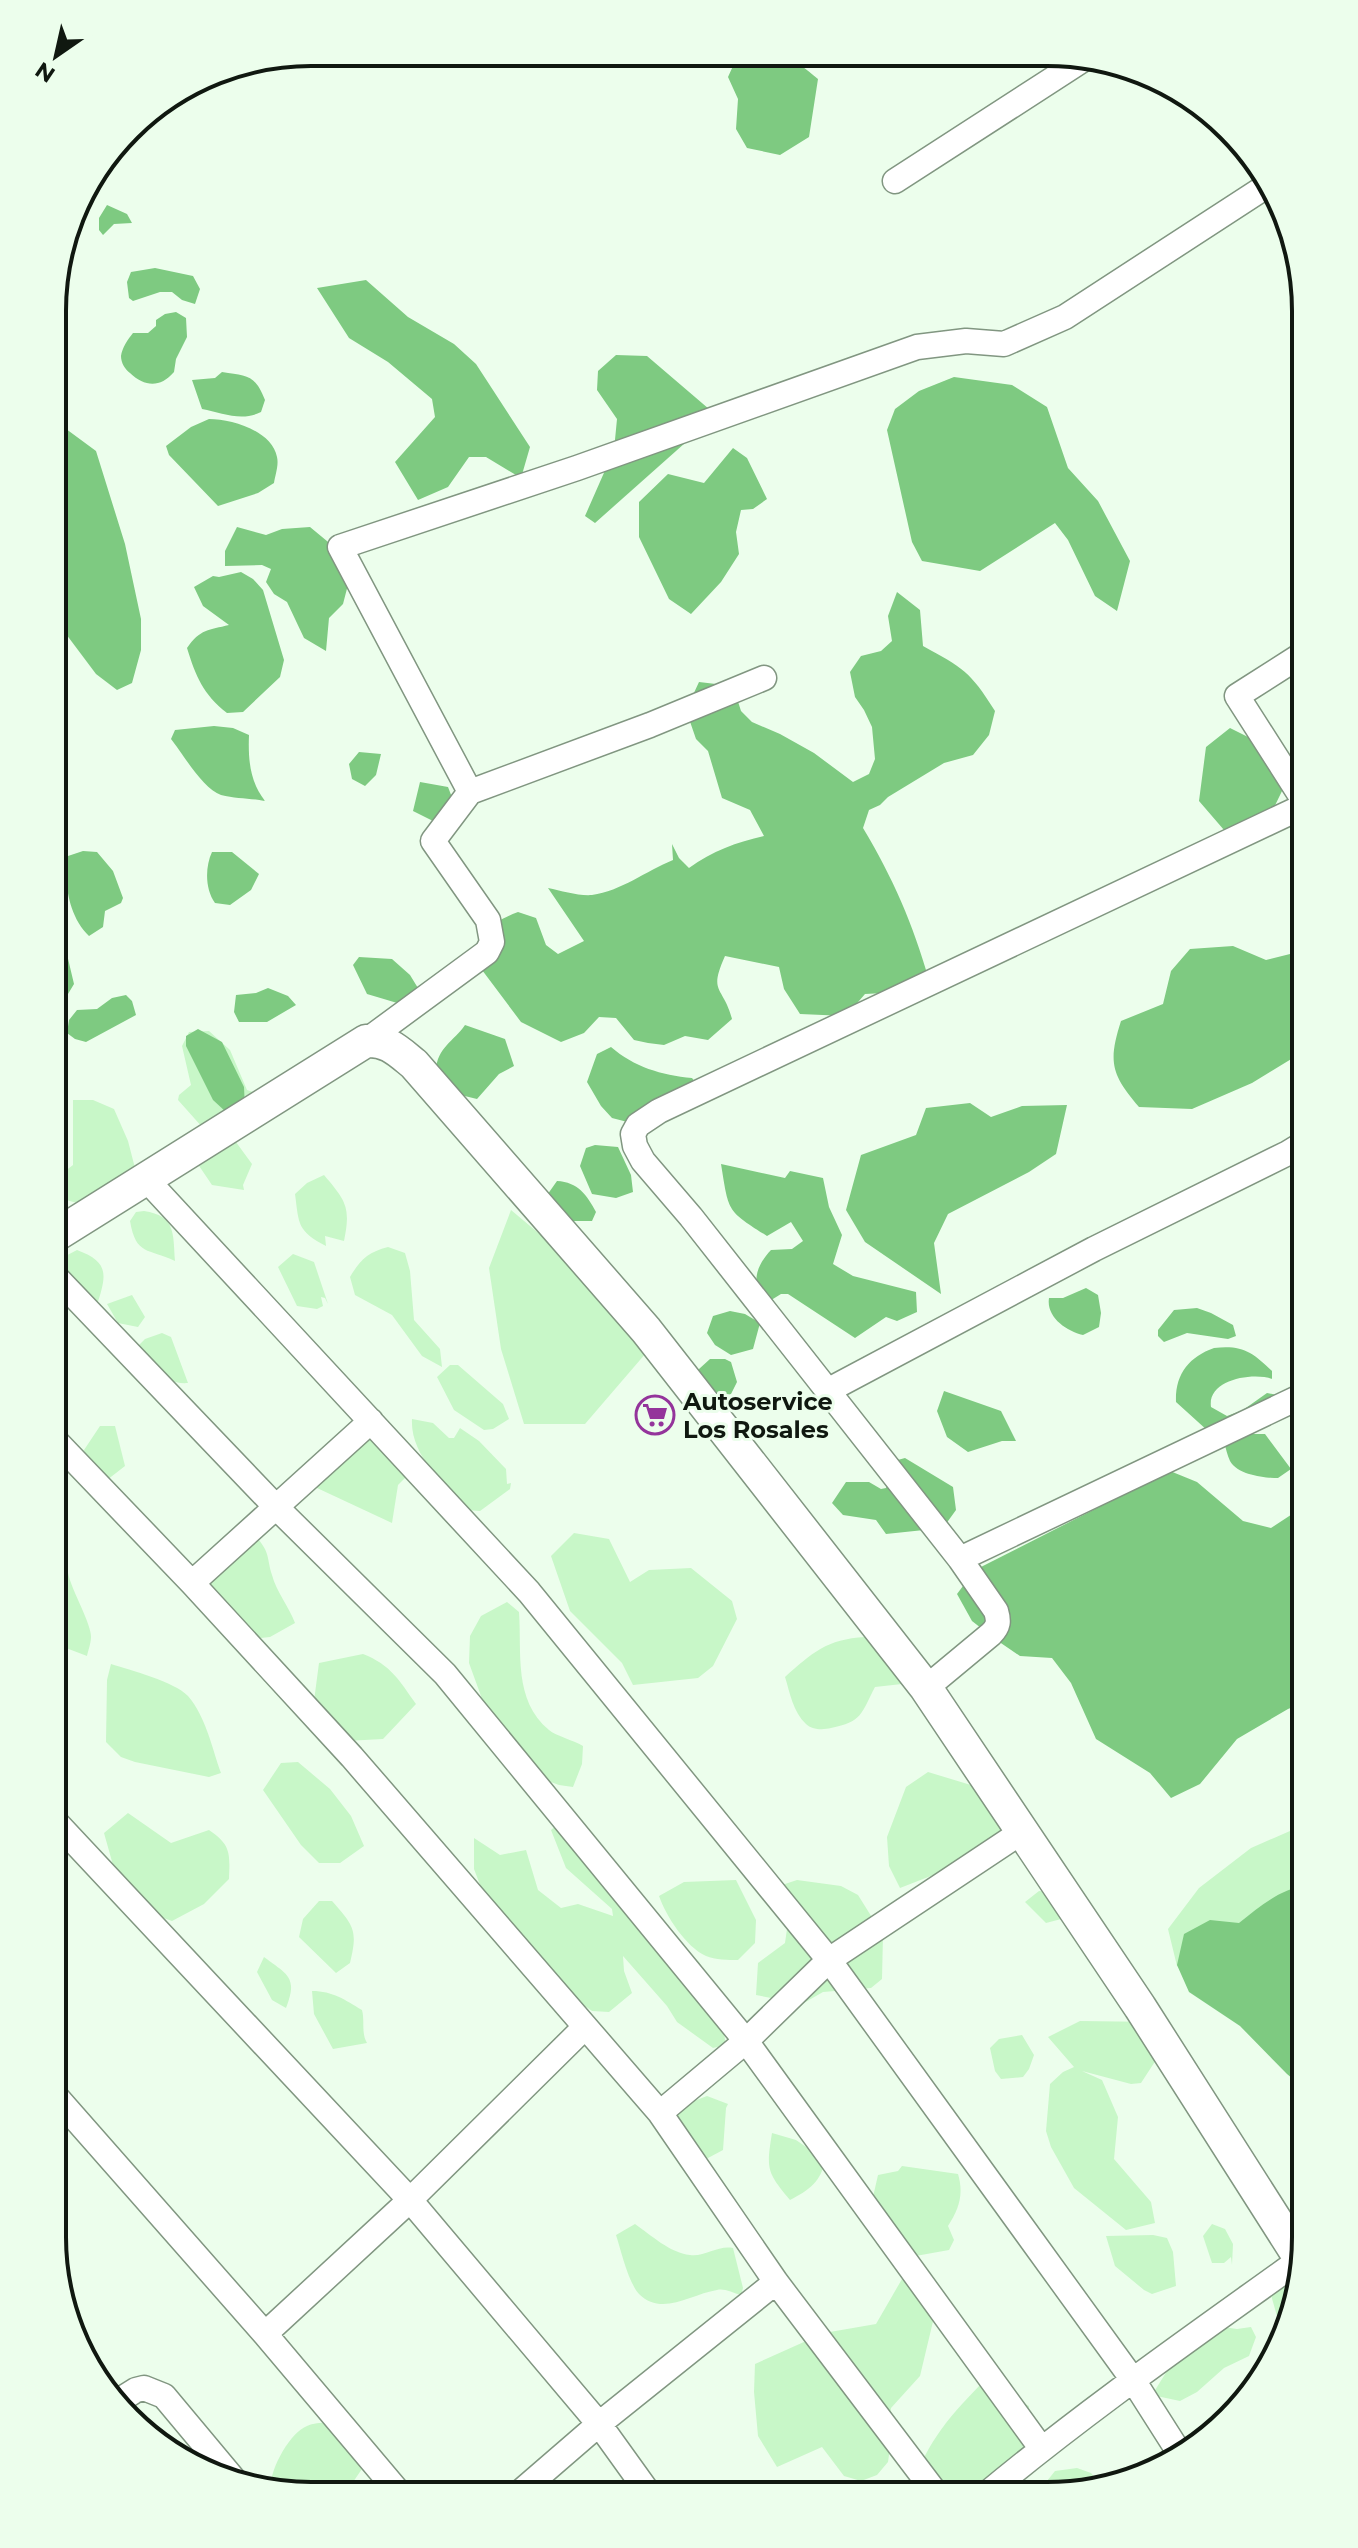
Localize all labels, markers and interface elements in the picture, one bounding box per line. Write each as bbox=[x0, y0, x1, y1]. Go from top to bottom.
north arrow bbox=[16, 16, 96, 96]
text: N bbox=[30, 56, 60, 88]
place label: Autoservice Los Rosales bbox=[682, 1387, 833, 1444]
supermarket icon: Autoservice Los Rosales bbox=[634, 1394, 676, 1436]

